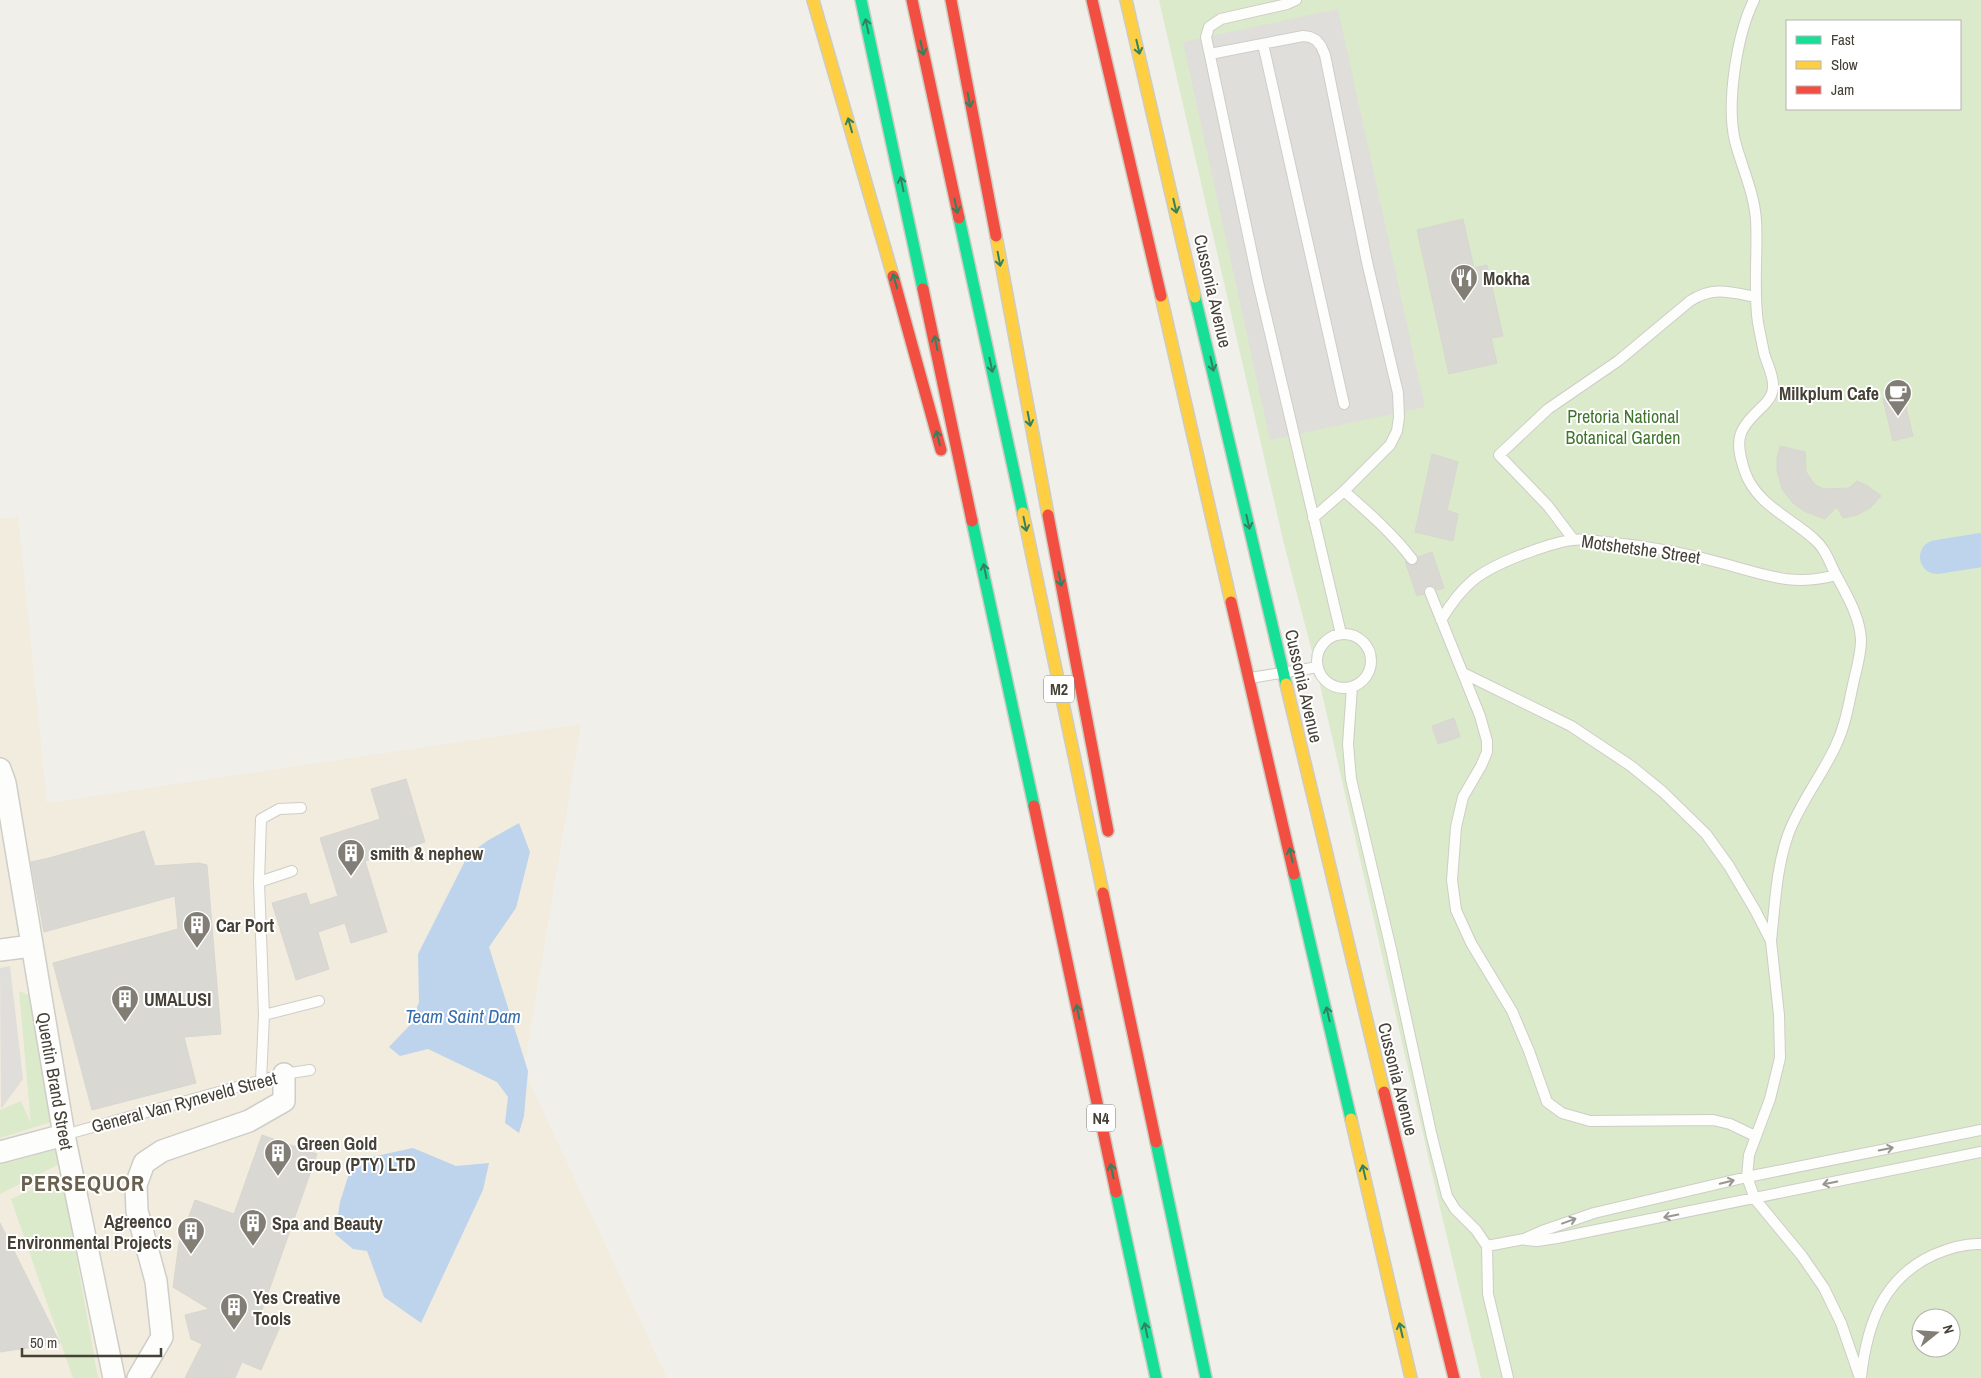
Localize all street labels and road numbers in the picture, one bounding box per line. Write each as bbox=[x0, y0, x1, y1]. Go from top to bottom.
street label: Cussonia Avenue bbox=[1188, 232, 1238, 350]
street label: Motshetshe Street bbox=[1580, 528, 1702, 570]
street label: Cussonia Avenue bbox=[1279, 627, 1329, 745]
road number: M2 bbox=[1044, 676, 1074, 702]
street label: Quentin Brand Street bbox=[31, 1010, 79, 1152]
street label: Cussonia Avenue bbox=[1372, 1020, 1424, 1138]
street label: General Van Ryneveld Street bbox=[89, 1065, 279, 1139]
road number: N4 bbox=[1087, 1104, 1115, 1132]

